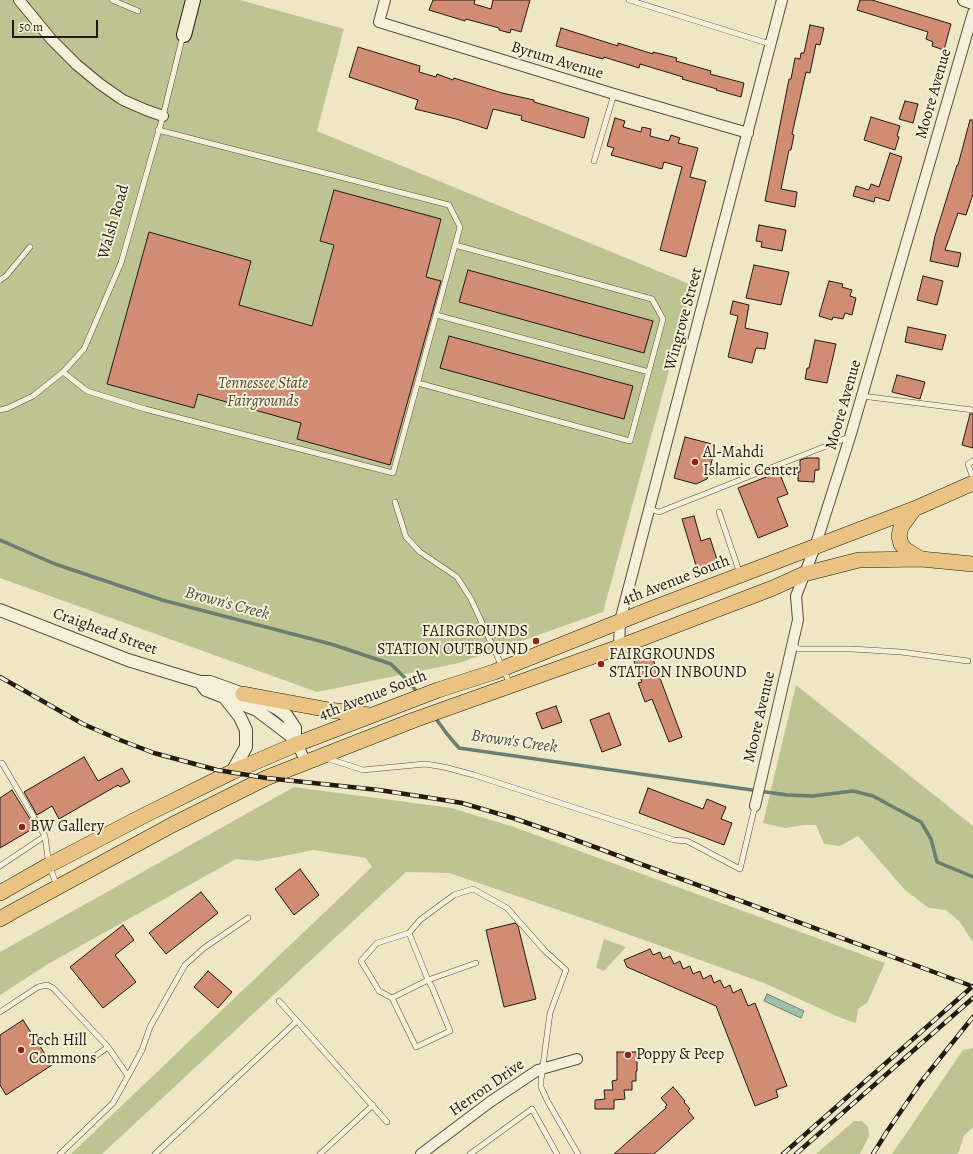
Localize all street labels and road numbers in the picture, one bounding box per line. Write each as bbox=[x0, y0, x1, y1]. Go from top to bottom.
street label: Byrum Avenue bbox=[509, 38, 605, 84]
street label: Moore Avenue bbox=[912, 47, 956, 141]
street label: Walsh Road bbox=[94, 183, 134, 261]
street label: Wingrove Street bbox=[661, 265, 707, 373]
street label: Moore Avenue bbox=[822, 358, 866, 452]
street label: 4th Avenue South bbox=[620, 552, 732, 610]
street label: Craighead Street bbox=[50, 604, 160, 660]
street label: 4th Avenue South bbox=[317, 667, 429, 725]
street label: Moore Avenue bbox=[740, 669, 780, 765]
street label: Herron Drive bbox=[446, 1055, 528, 1121]

